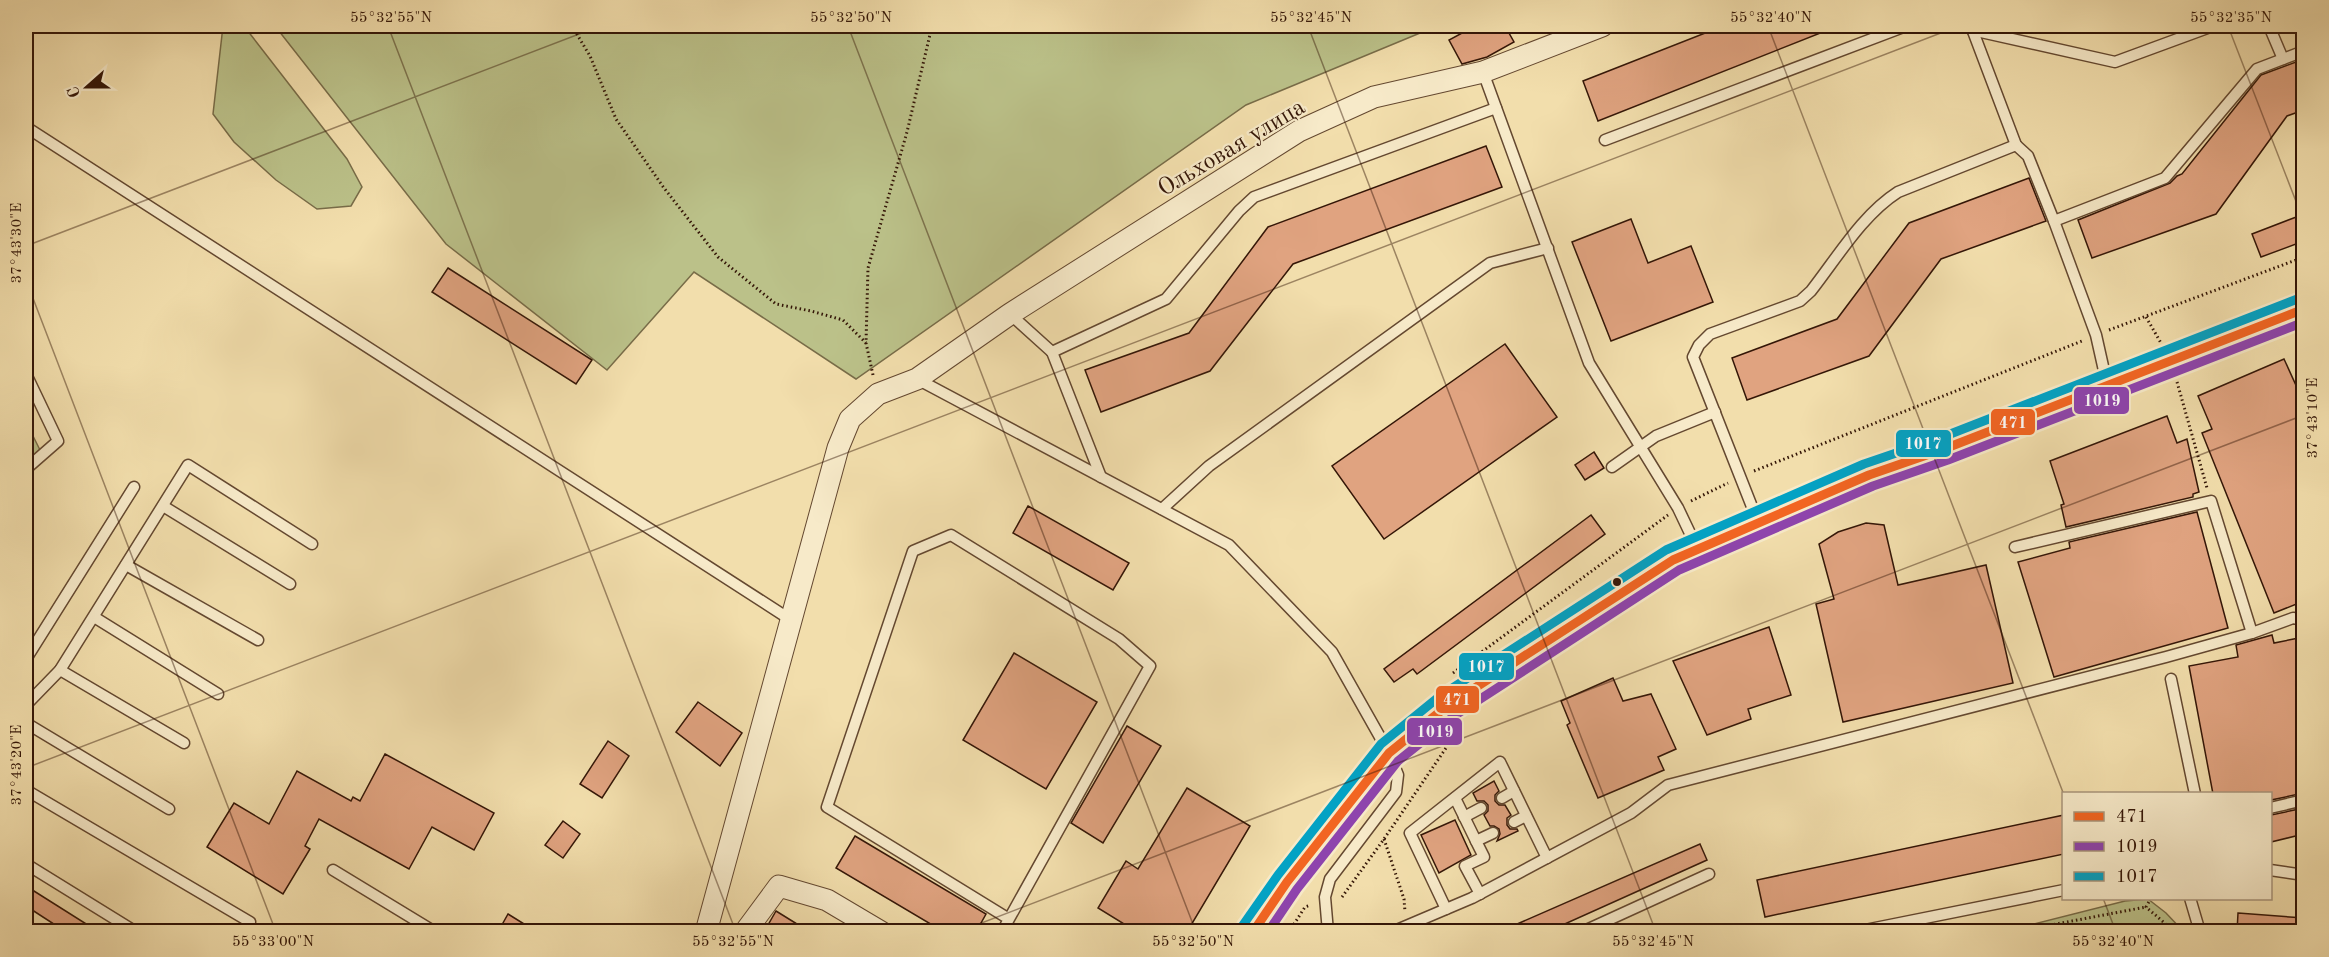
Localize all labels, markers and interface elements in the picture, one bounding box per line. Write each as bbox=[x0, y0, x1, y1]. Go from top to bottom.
text: 55°32'55"N bbox=[350, 11, 432, 26]
text: 55°32'50"N bbox=[810, 11, 892, 26]
text: 55°32'45"N bbox=[1270, 11, 1352, 26]
text: 55°32'40"N bbox=[1730, 11, 1812, 26]
text: 55°32'35"N bbox=[2190, 11, 2272, 26]
north arrow bbox=[57, 57, 117, 117]
text: С bbox=[66, 84, 84, 99]
street label: Ольховая улица bbox=[1154, 95, 1310, 202]
text: 37°43'30"E bbox=[10, 203, 25, 283]
text: 37°43'10"E bbox=[2306, 378, 2321, 458]
line badge: 1019 bbox=[2073, 386, 2130, 415]
text: 1019 bbox=[2083, 394, 2121, 410]
line badge: 471 bbox=[1990, 408, 2036, 436]
text: 471 bbox=[1999, 416, 2027, 432]
line badge: 1017 bbox=[1895, 429, 1952, 458]
text: 1017 bbox=[1904, 437, 1942, 453]
unlabelled marker bbox=[1611, 576, 1623, 588]
line badge: 1017 bbox=[1458, 652, 1515, 681]
text: 1017 bbox=[1467, 660, 1505, 676]
line badge: 471 bbox=[1435, 685, 1480, 714]
text: 471 bbox=[1443, 693, 1471, 709]
line badge: 1019 bbox=[1406, 717, 1463, 746]
text: 37°43'20"E bbox=[10, 725, 25, 805]
text: 1019 bbox=[1416, 725, 1454, 741]
legend bbox=[2062, 792, 2272, 900]
text: 471 bbox=[2116, 808, 2147, 826]
text: 1019 bbox=[2116, 838, 2158, 856]
text: 1017 bbox=[2116, 868, 2158, 886]
text: 55°33'00"N bbox=[232, 935, 314, 950]
text: 55°32'55"N bbox=[692, 935, 774, 950]
text: 55°32'50"N bbox=[1152, 935, 1234, 950]
text: 55°32'45"N bbox=[1612, 935, 1694, 950]
text: 55°32'40"N bbox=[2072, 935, 2154, 950]

